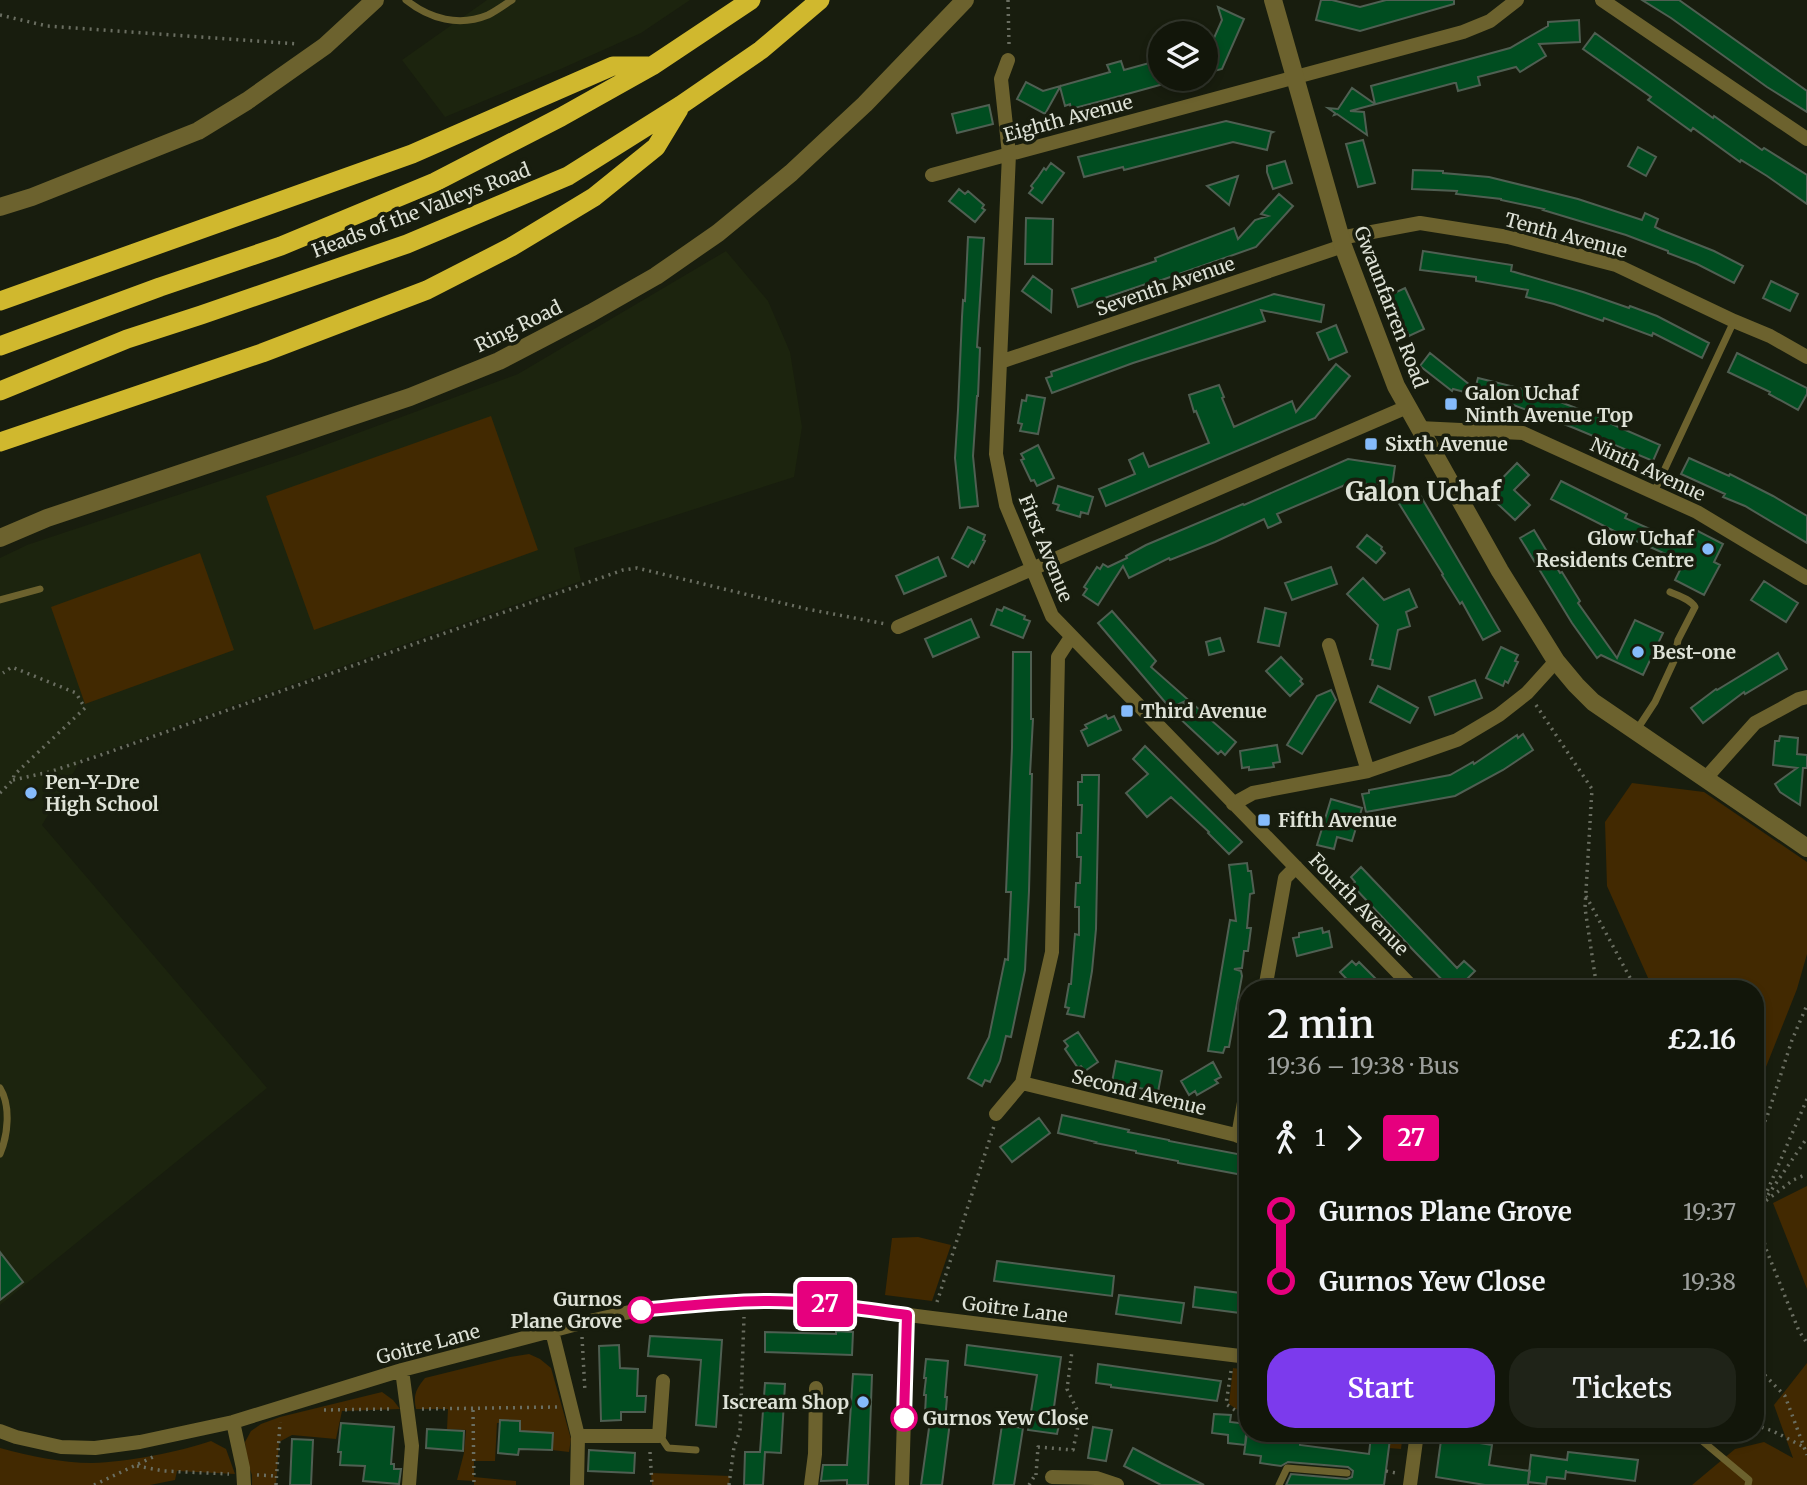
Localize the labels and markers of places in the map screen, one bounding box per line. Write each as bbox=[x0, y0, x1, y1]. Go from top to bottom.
place label: Galon Uchaf Ninth Avenue Top bbox=[1465, 381, 1633, 427]
marker: Galon Uchaf Ninth Avenue Top bbox=[1443, 396, 1459, 412]
place label: Sixth Avenue bbox=[1385, 432, 1508, 456]
marker: Sixth Avenue bbox=[1363, 436, 1379, 452]
place label: Glow Uchaf Residents Centre bbox=[1536, 526, 1695, 572]
marker: Glow Uchaf Residents Centre bbox=[1700, 541, 1716, 557]
place label: Best-one bbox=[1652, 640, 1736, 664]
marker: Best-one bbox=[1630, 644, 1646, 660]
place label: Third Avenue bbox=[1141, 699, 1267, 723]
marker: Third Avenue bbox=[1119, 703, 1135, 719]
place label: Pen-Y-Dre High School bbox=[45, 770, 159, 816]
marker: Pen-Y-Dre High School bbox=[23, 785, 39, 801]
place label: Fifth Avenue bbox=[1278, 808, 1397, 832]
marker: Fifth Avenue bbox=[1256, 812, 1272, 828]
place label: Gurnos Plane Grove bbox=[511, 1287, 622, 1333]
marker: Gurnos Plane Grove bbox=[628, 1297, 654, 1323]
place label: Iscream Shop bbox=[722, 1390, 849, 1414]
marker: Iscream Shop bbox=[855, 1394, 871, 1410]
marker: Gurnos Yew Close bbox=[891, 1405, 917, 1431]
place label: Gurnos Yew Close bbox=[923, 1406, 1089, 1430]

